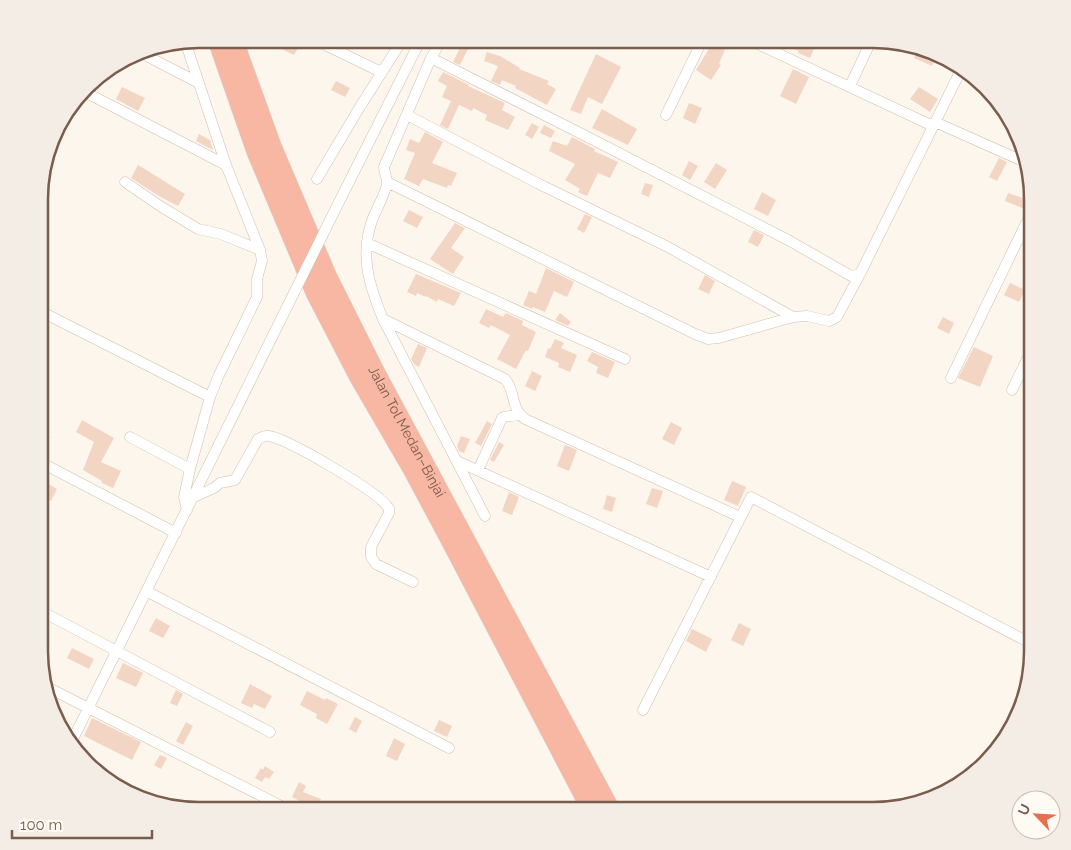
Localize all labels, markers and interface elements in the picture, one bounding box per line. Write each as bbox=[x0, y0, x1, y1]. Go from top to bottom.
street label: Jalan Tol Medan–Binjai bbox=[365, 363, 449, 500]
north arrow bbox=[1011, 790, 1061, 840]
text: U bbox=[1015, 801, 1034, 818]
scale bar bbox=[12, 808, 152, 840]
text: 100 m bbox=[20, 816, 62, 834]

